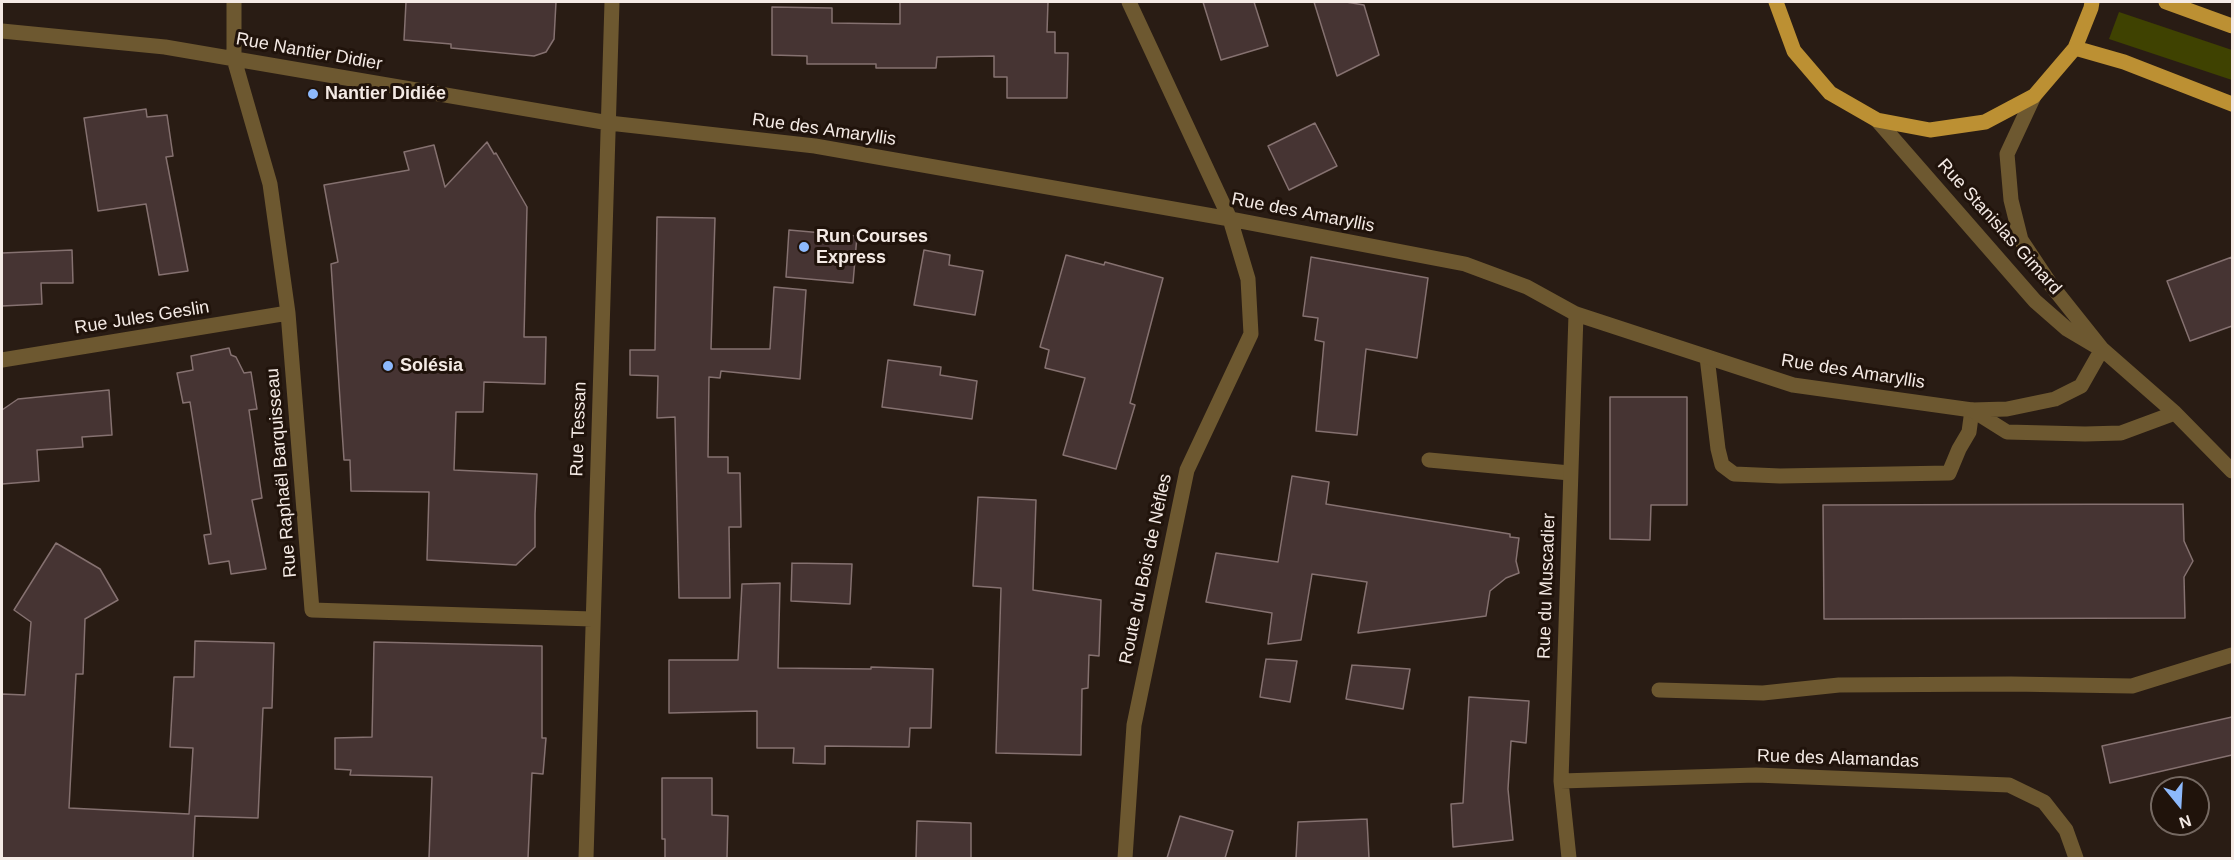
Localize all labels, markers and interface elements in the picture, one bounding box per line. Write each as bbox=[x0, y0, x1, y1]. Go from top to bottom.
street label: Rue Nantier Didier bbox=[234, 29, 384, 75]
place label: Nantier Didiée bbox=[325, 83, 446, 105]
marker: Nantier Didiée bbox=[306, 87, 320, 101]
street label: Rue des Amaryllis bbox=[751, 109, 897, 151]
street label: Rue Stanislas Gimard bbox=[1932, 155, 2066, 299]
street label: Rue des Amaryllis bbox=[1230, 189, 1376, 237]
place label: Run Courses Express bbox=[816, 226, 928, 268]
marker: Run Courses Express bbox=[797, 240, 811, 254]
street label: Rue Jules Geslin bbox=[73, 297, 211, 339]
street label: Rue des Amaryllis bbox=[1780, 350, 1926, 394]
place label: Solésia bbox=[400, 355, 463, 377]
marker: Solésia bbox=[381, 359, 395, 373]
street label: Rue Raphaël Barquisseau bbox=[262, 367, 302, 579]
street label: Rue Tessan bbox=[567, 381, 591, 477]
street label: Route du Bois de Nèfles bbox=[1115, 472, 1177, 666]
street label: Rue du Muscadier bbox=[1534, 513, 1560, 659]
street label: Rue des Alamandas bbox=[1757, 745, 1919, 773]
north arrow bbox=[2150, 776, 2210, 836]
text: N bbox=[2177, 812, 2193, 832]

